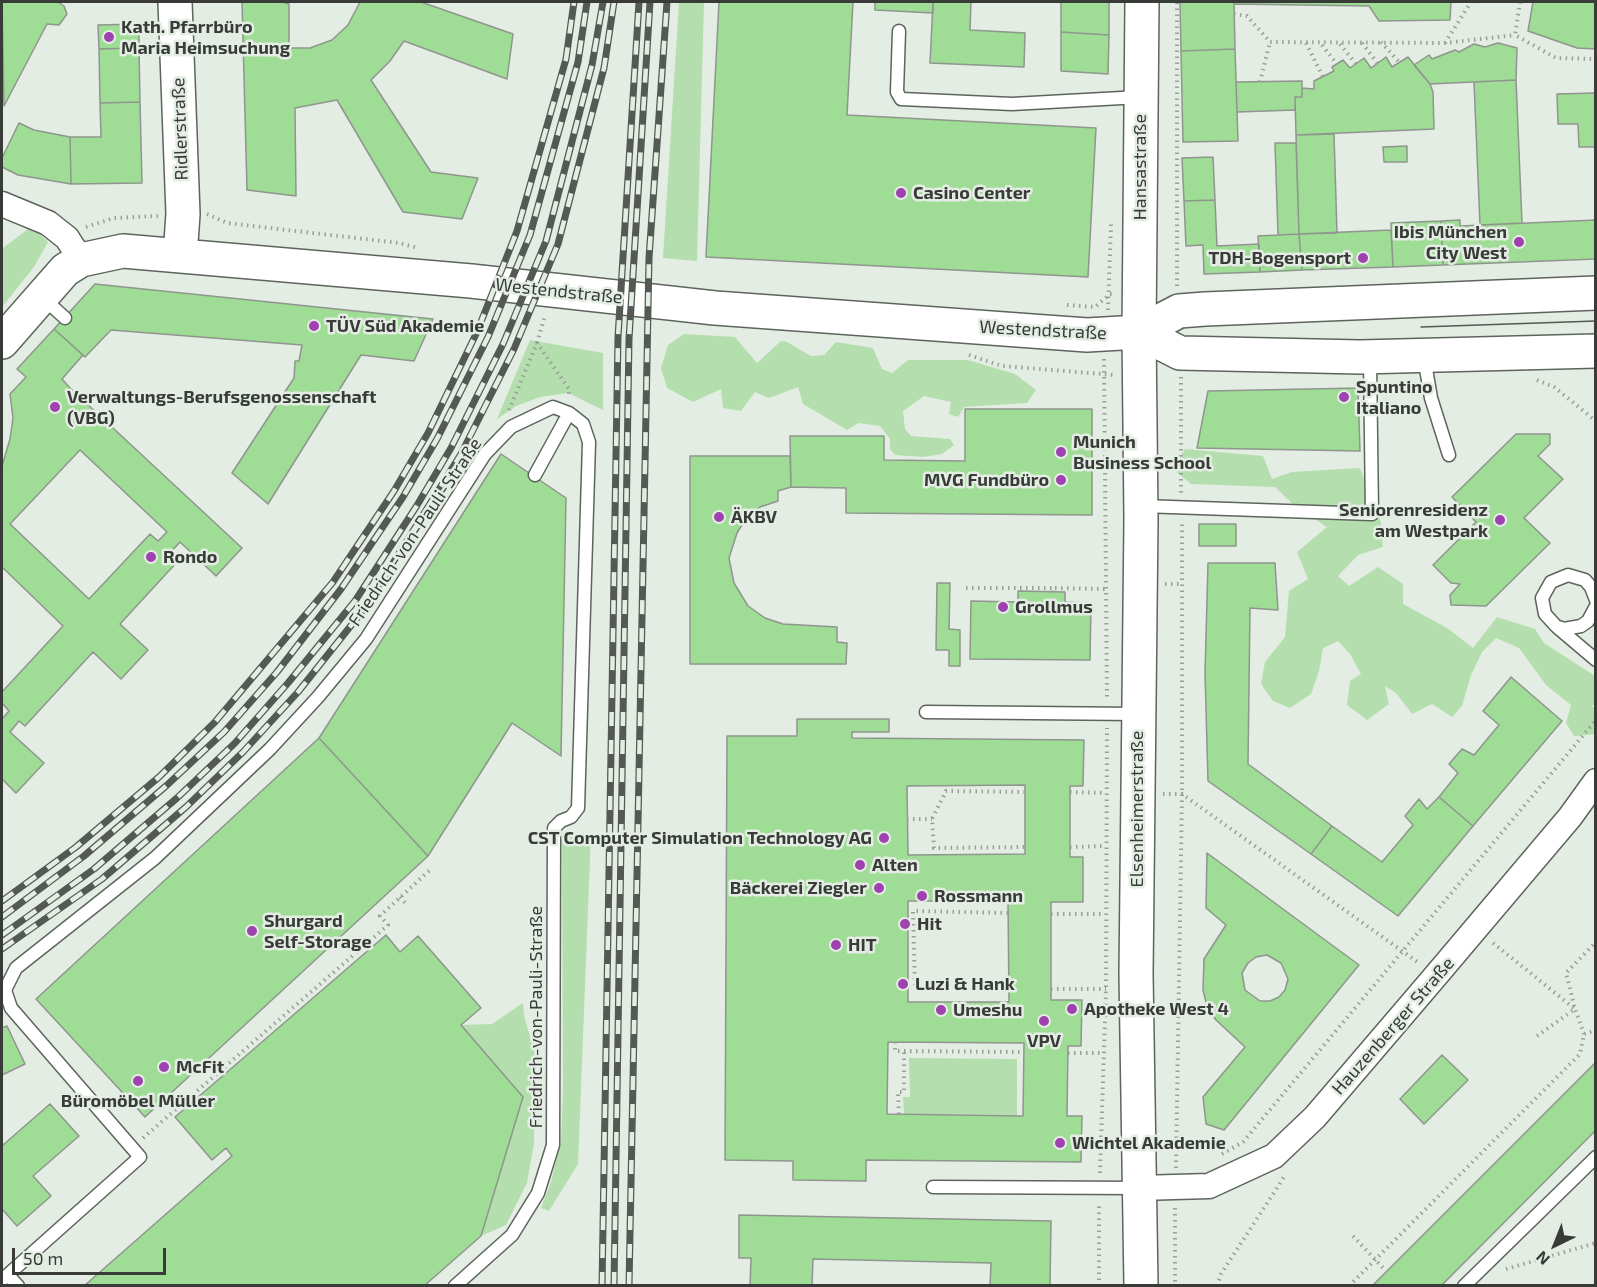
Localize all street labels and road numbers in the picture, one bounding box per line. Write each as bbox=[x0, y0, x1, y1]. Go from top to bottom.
street label: Ridlerstraße bbox=[167, 77, 193, 181]
street label: Hansastraße bbox=[1129, 114, 1151, 220]
street label: Westendstraße bbox=[494, 274, 624, 308]
street label: Westendstraße bbox=[979, 316, 1107, 344]
street label: Friedrich-von-Pauli-Straße bbox=[344, 434, 486, 630]
street label: Elsenheimerstraße bbox=[1126, 731, 1148, 887]
street label: Friedrich-von-Pauli-Straße bbox=[525, 906, 547, 1128]
street label: Hauzenberger Straße bbox=[1327, 953, 1459, 1099]

